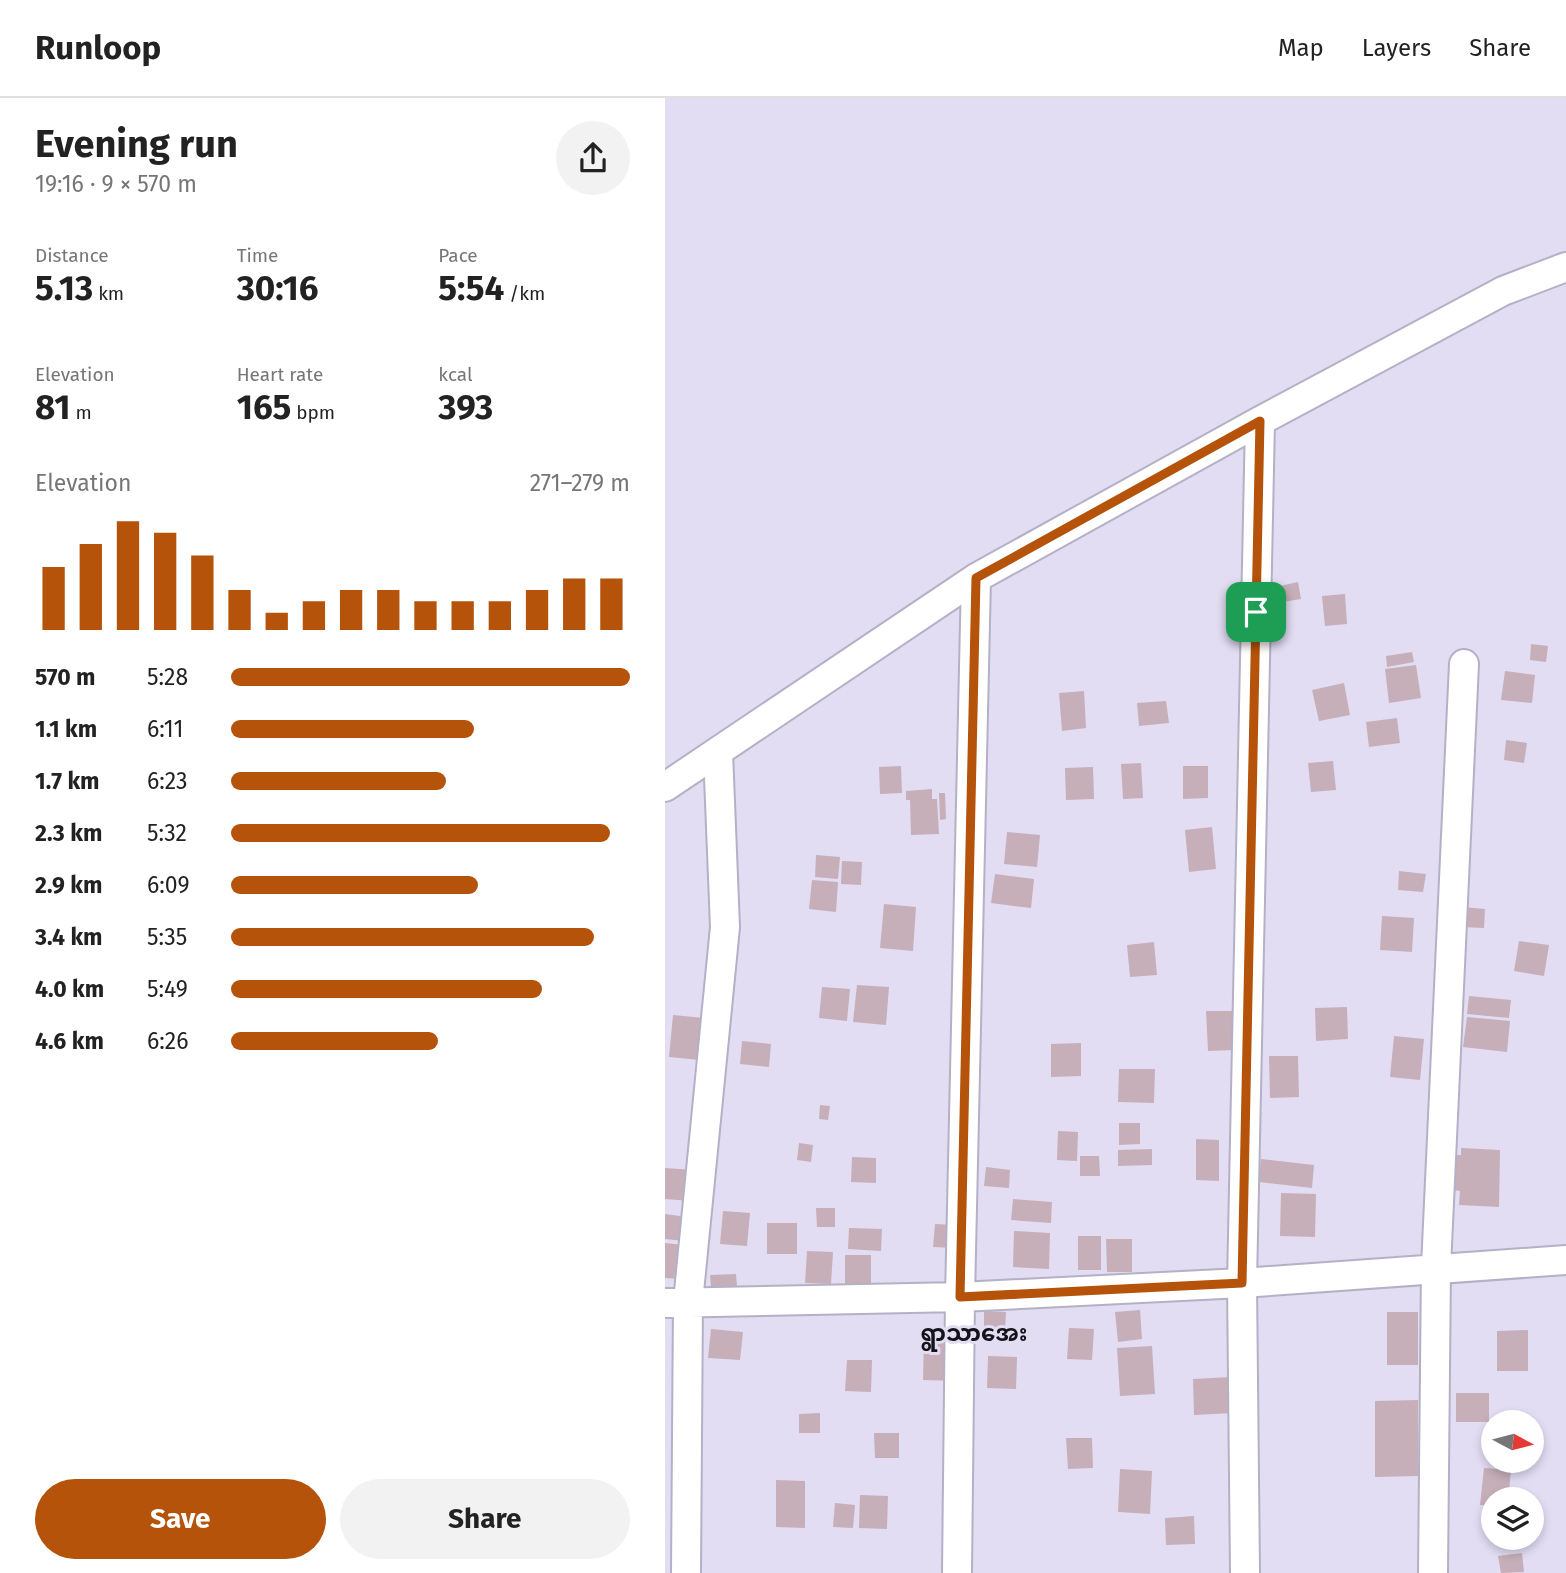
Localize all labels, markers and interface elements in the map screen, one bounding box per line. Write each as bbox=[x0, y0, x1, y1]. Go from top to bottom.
text: Runloop bbox=[35, 28, 161, 68]
text: Map bbox=[1278, 34, 1324, 62]
text: Layers bbox=[1362, 34, 1431, 62]
text: Share bbox=[1469, 34, 1531, 62]
text: Evening run bbox=[35, 121, 238, 167]
button: share bbox=[556, 121, 630, 195]
text: 19:16 · 9 × 570 m bbox=[35, 170, 197, 198]
text: Distance bbox=[35, 244, 109, 267]
text: Time bbox=[237, 244, 278, 267]
text: Pace bbox=[438, 244, 478, 267]
text: 5.13 bbox=[35, 267, 93, 309]
text: 30:16 bbox=[237, 267, 319, 309]
text: 5:54 bbox=[438, 267, 504, 309]
text: km bbox=[93, 282, 124, 305]
text: /km bbox=[504, 282, 545, 305]
text: Elevation bbox=[35, 363, 115, 386]
text: Heart rate bbox=[237, 363, 323, 386]
text: kcal bbox=[438, 363, 473, 386]
text: 81 bbox=[35, 386, 71, 428]
text: 165 bbox=[237, 386, 291, 428]
text: 393 bbox=[438, 386, 493, 428]
text: m bbox=[71, 401, 92, 424]
text: bpm bbox=[291, 401, 335, 424]
text: Elevation bbox=[35, 469, 131, 497]
text: 271–279 m bbox=[530, 469, 630, 497]
pin bbox=[1226, 582, 1286, 642]
icon: arrive bbox=[1237, 593, 1275, 631]
text: 570 m bbox=[35, 663, 96, 691]
text: 5:28 bbox=[147, 663, 188, 691]
text: 1.1 km bbox=[35, 715, 97, 743]
text: 6:11 bbox=[147, 715, 183, 743]
text: 1.7 km bbox=[35, 767, 100, 795]
text: 6:23 bbox=[147, 767, 188, 795]
text: 2.3 km bbox=[35, 819, 102, 847]
text: 5:32 bbox=[147, 819, 187, 847]
text: 2.9 km bbox=[35, 871, 102, 899]
text: 6:09 bbox=[147, 871, 189, 899]
text: 3.4 km bbox=[35, 923, 103, 951]
text: 5:35 bbox=[147, 923, 187, 951]
text: 4.0 km bbox=[35, 975, 104, 1003]
text: 5:49 bbox=[147, 975, 188, 1003]
text: 4.6 km bbox=[35, 1027, 104, 1055]
text: 6:26 bbox=[147, 1027, 188, 1055]
district label: ရွာသာအေး bbox=[920, 1319, 1028, 1352]
north arrow bbox=[1481, 1410, 1543, 1474]
map controls bbox=[1481, 1410, 1544, 1550]
button: Save bbox=[35, 1479, 326, 1559]
button: Share bbox=[340, 1479, 630, 1559]
button: layers bbox=[1481, 1487, 1544, 1550]

